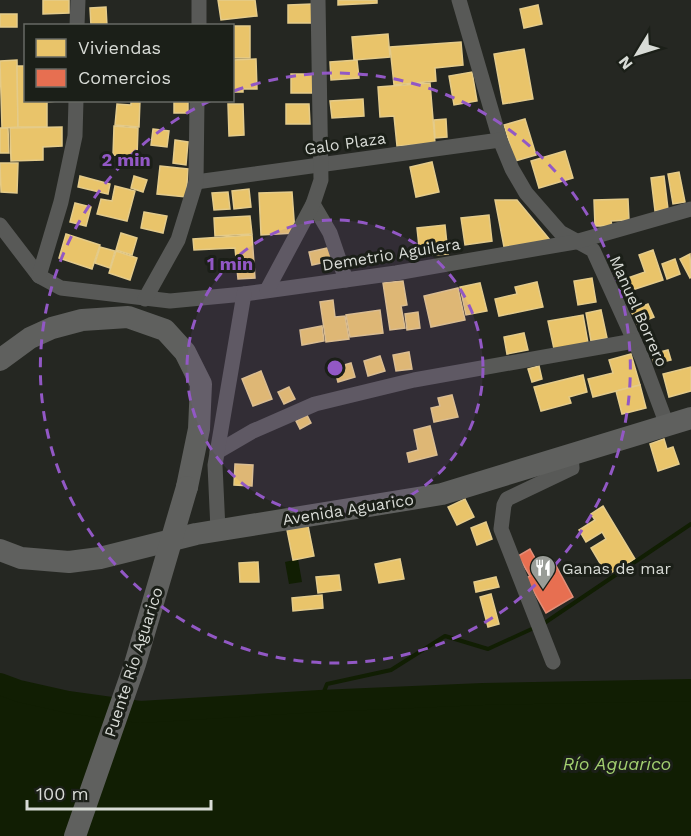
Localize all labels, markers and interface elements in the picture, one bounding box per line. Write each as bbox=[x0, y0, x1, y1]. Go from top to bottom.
legend bbox=[24, 24, 234, 102]
north arrow bbox=[607, 24, 667, 84]
text: Viviendas bbox=[78, 37, 161, 58]
text: N bbox=[614, 52, 637, 73]
text: Comercios bbox=[78, 67, 171, 88]
street label: Galo Plaza bbox=[303, 128, 387, 159]
text: 2 min bbox=[101, 149, 151, 170]
street label: Demetrio Aguilera bbox=[321, 234, 462, 275]
text: 1 min bbox=[207, 253, 253, 274]
street label: Manuel Borrero bbox=[606, 253, 672, 370]
centre of rings bbox=[325, 358, 345, 378]
street label: Avenida Aguarico bbox=[281, 490, 415, 529]
restaurant icon: Ganas de mar bbox=[528, 553, 558, 591]
place label: Ganas de mar bbox=[562, 559, 672, 578]
street label: Puente Río Aguarico bbox=[100, 585, 167, 740]
water label: Río Aguarico bbox=[563, 753, 671, 774]
scale bar bbox=[27, 773, 212, 811]
text: 100 m bbox=[36, 783, 89, 804]

